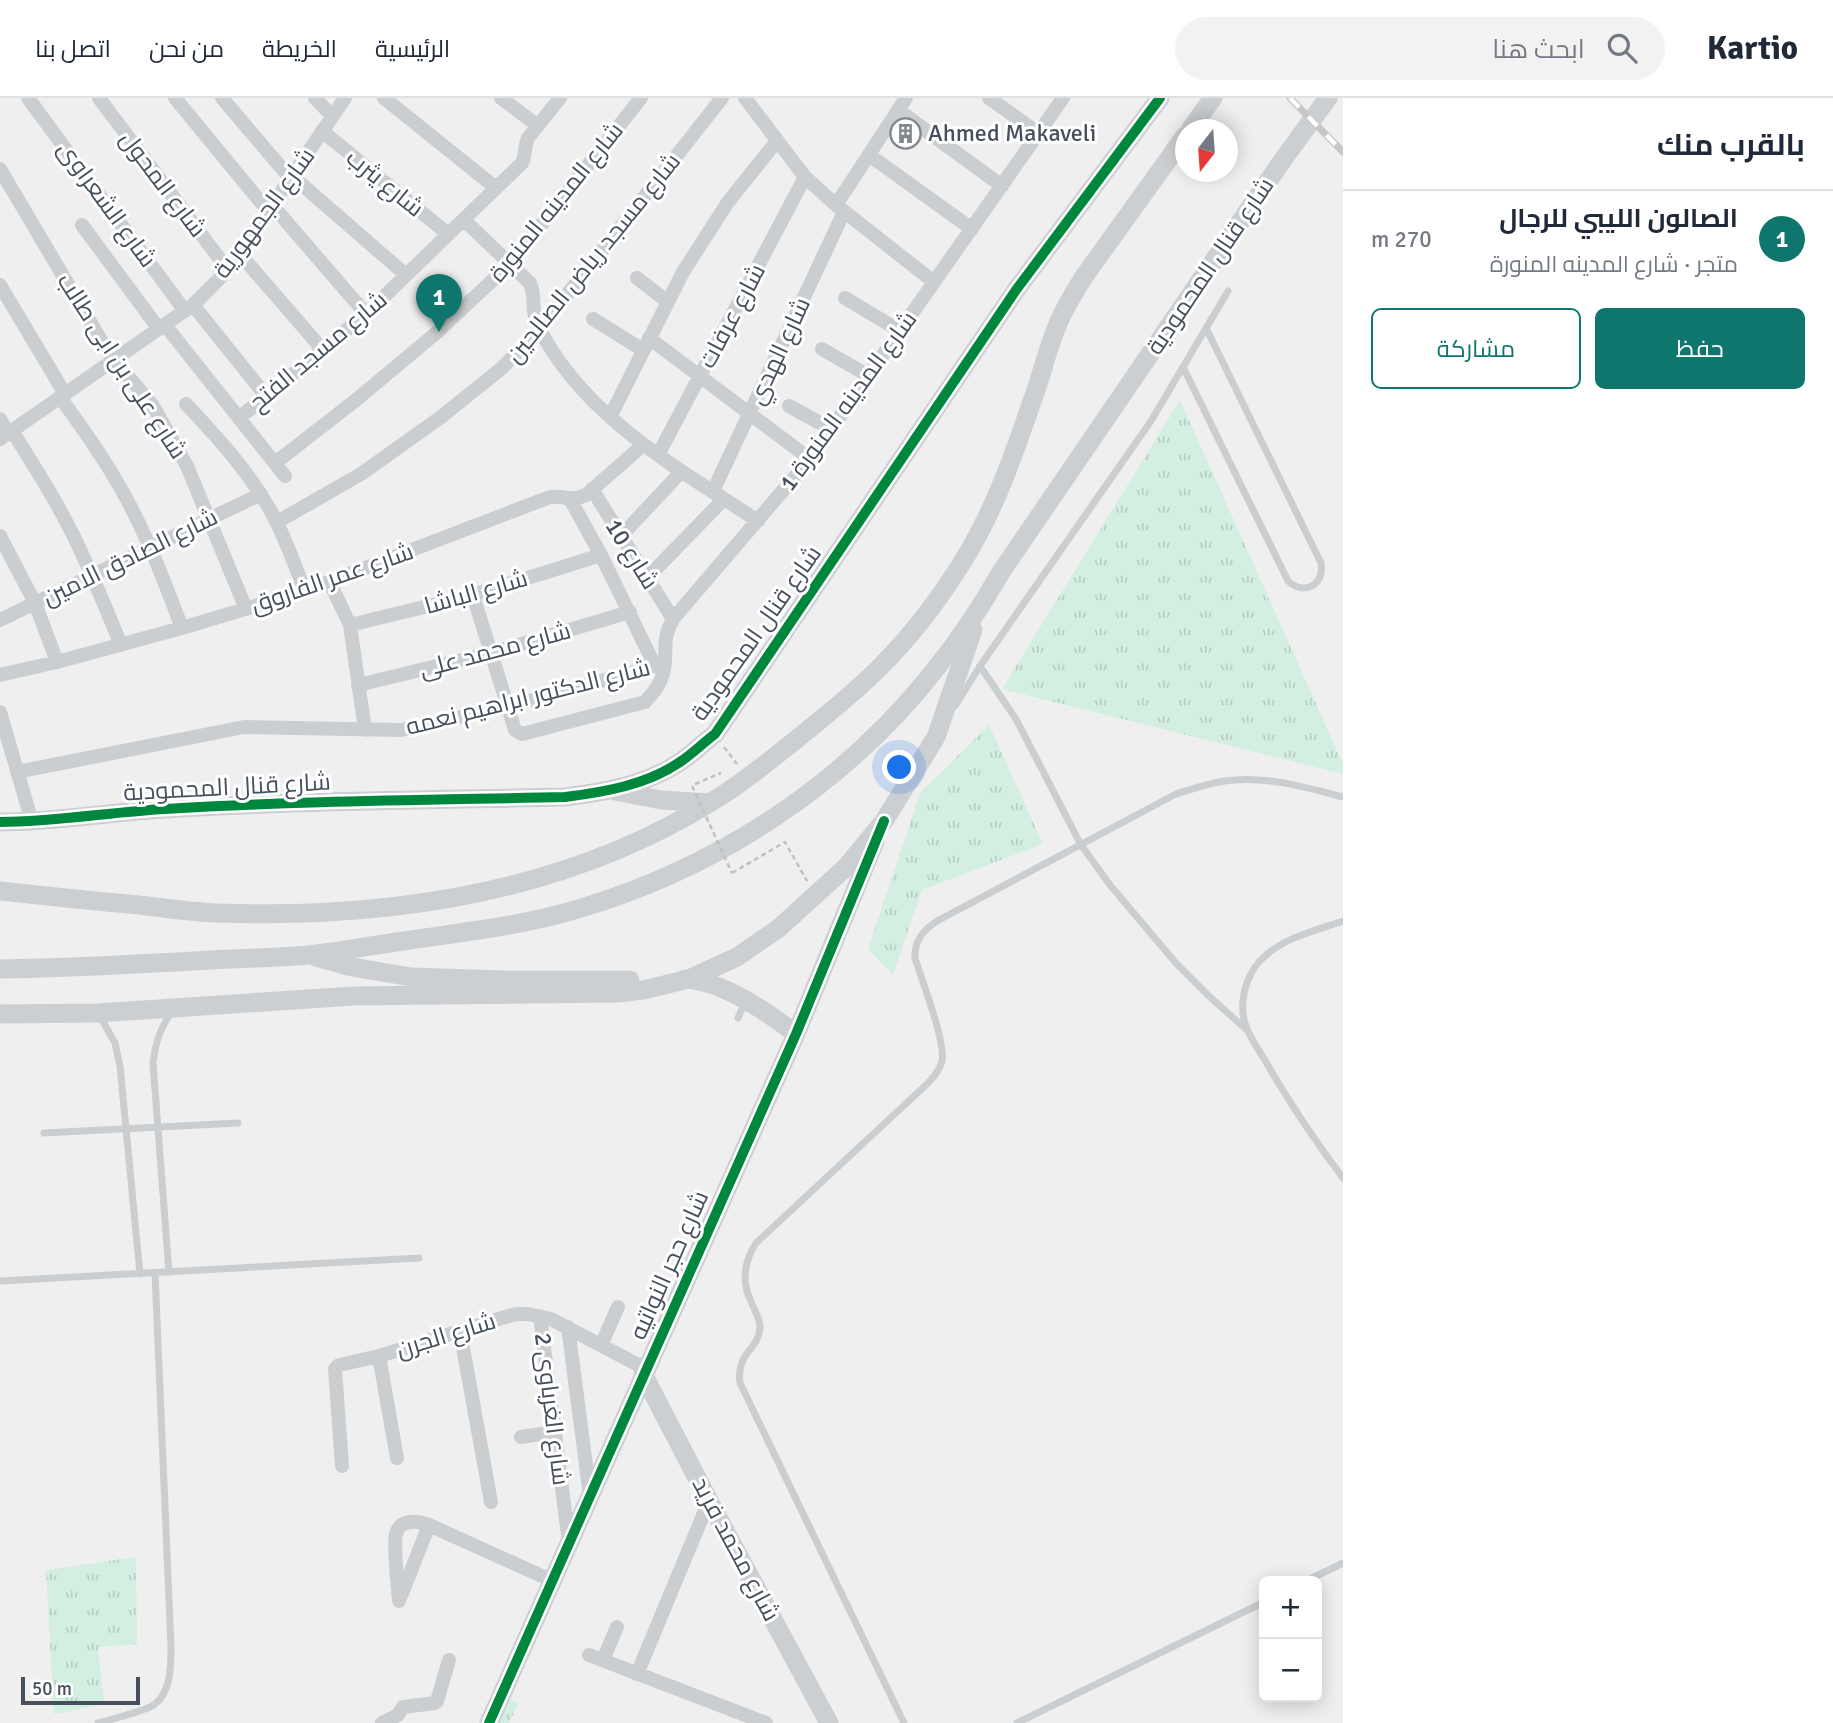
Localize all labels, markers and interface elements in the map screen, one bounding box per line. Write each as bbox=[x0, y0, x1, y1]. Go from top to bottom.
search box bbox=[1175, 17, 1665, 80]
text: Kartio bbox=[1707, 28, 1798, 69]
icon: search bbox=[1603, 29, 1641, 67]
text: اتصل بنا bbox=[35, 34, 111, 64]
text: من نحن bbox=[149, 34, 224, 64]
text: الخريطة bbox=[262, 34, 337, 64]
text: الرئيسية bbox=[375, 34, 450, 64]
text: ابحث هنا bbox=[1492, 34, 1585, 66]
street label: شارع المدينه المنورة bbox=[482, 116, 630, 289]
building icon: Ahmed Makaveli bbox=[888, 116, 922, 150]
place label: Ahmed Makaveli bbox=[928, 118, 1096, 148]
north arrow bbox=[1175, 119, 1238, 182]
street label: شارع المحول bbox=[113, 125, 213, 244]
text: بالقرب منك bbox=[1657, 127, 1805, 164]
street label: شارع الشعراوى bbox=[50, 135, 163, 274]
street label: شارع الجمهورية bbox=[207, 142, 322, 285]
street label: شارع يثرب bbox=[339, 143, 430, 224]
street label: شارع مسجد رياض الصالحين bbox=[499, 147, 688, 370]
street label: شارع قنال المحمودية bbox=[1140, 172, 1281, 361]
text: الصالون الليبي للرجال bbox=[1499, 203, 1738, 235]
text: 270 m bbox=[1371, 225, 1432, 254]
text: 1 bbox=[1776, 225, 1788, 254]
text: متجر · شارع المدينه المنورة bbox=[1490, 250, 1738, 279]
street label: شارع عرفات bbox=[692, 259, 773, 374]
street label: شارع على بن ابى طالب bbox=[50, 267, 193, 465]
pin: 1 bbox=[416, 274, 462, 332]
street label: شارع مسجد الفتح bbox=[243, 285, 394, 418]
street label: شارع الهدي bbox=[741, 293, 820, 411]
street label: شارع المدينه المنورة 1 bbox=[773, 305, 924, 497]
button: مشاركة bbox=[1371, 308, 1581, 389]
button: حفظ bbox=[1595, 308, 1805, 389]
street label: شارع الصادق الامين bbox=[38, 502, 223, 613]
street label: شارع 10 bbox=[598, 513, 665, 595]
street label: شارع عمر الفاروق bbox=[247, 536, 418, 621]
street label: شارع قنال المحمودية bbox=[684, 539, 829, 727]
street label: شارع الباشا bbox=[421, 563, 531, 622]
street label: شارع محمد على bbox=[416, 615, 574, 686]
street label: شارع الدكتور ابراهيم نعمه bbox=[403, 652, 654, 743]
your location bbox=[882, 750, 916, 784]
street label: شارع قنال المحمودية bbox=[123, 767, 331, 808]
street label: شارع حجر النواتيه bbox=[623, 1186, 716, 1345]
street label: شارع الجرن bbox=[393, 1306, 500, 1365]
street label: شارع الغرباوى 2 bbox=[527, 1331, 576, 1487]
street label: شارع محمد فريد bbox=[685, 1472, 787, 1627]
map controls bbox=[1259, 1576, 1322, 1702]
button: + bbox=[1259, 1576, 1322, 1639]
button: − bbox=[1259, 1639, 1322, 1702]
scale bar bbox=[21, 1674, 140, 1706]
text: 50 m bbox=[32, 1677, 72, 1701]

